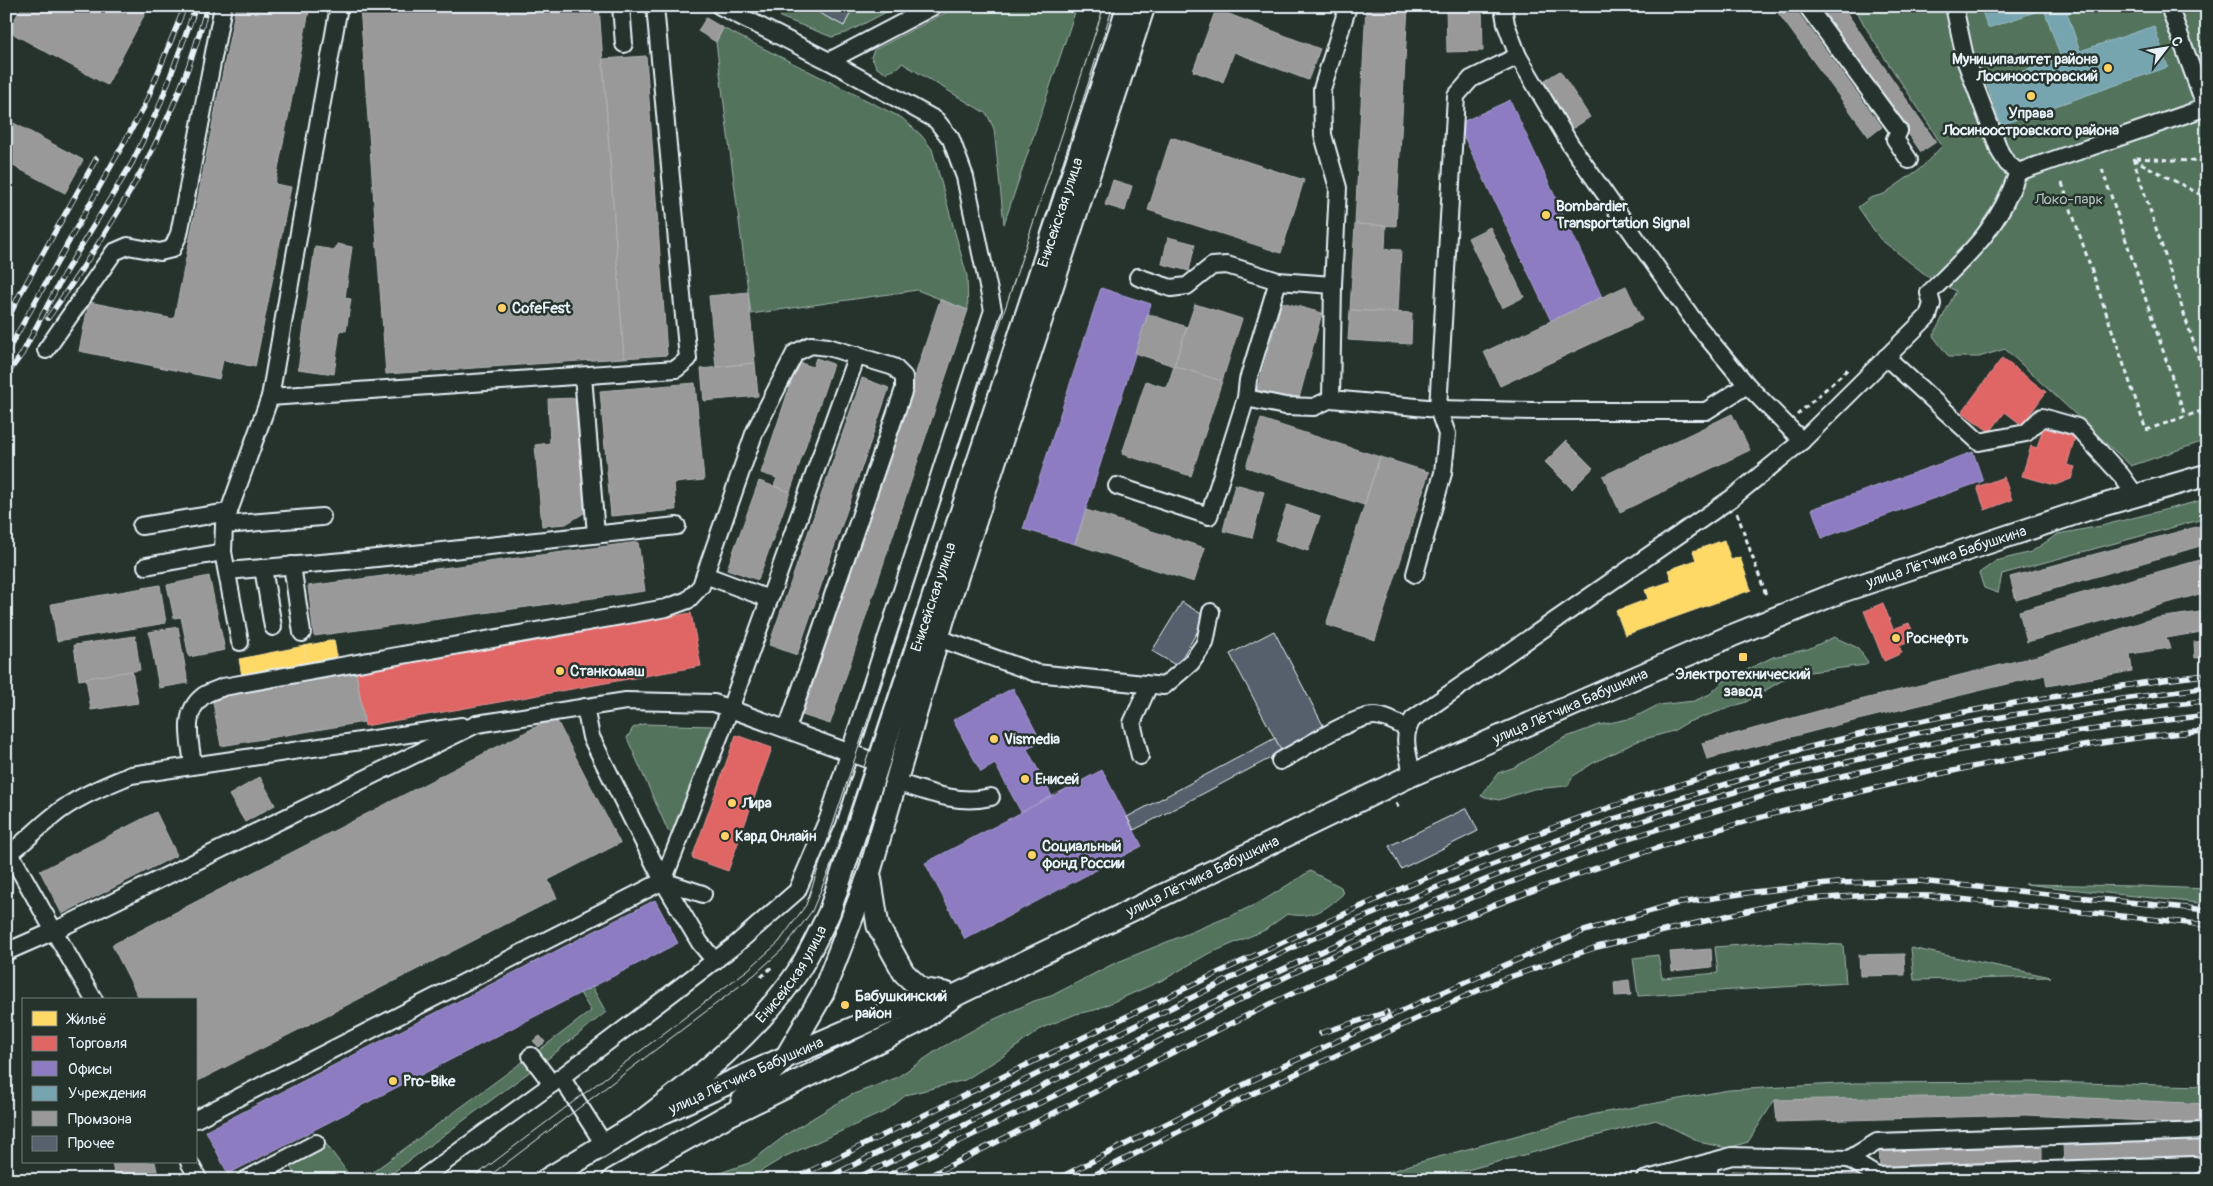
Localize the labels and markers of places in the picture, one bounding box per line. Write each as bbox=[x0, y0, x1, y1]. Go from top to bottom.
place label: Муниципалитет района Лосиноостровский bbox=[1952, 50, 2098, 86]
marker: Муниципалитет района Лосиноостровский bbox=[2102, 62, 2114, 74]
marker: Управа Лосиноостровского района bbox=[2025, 90, 2037, 102]
place label: Управа Лосиноостровского района bbox=[1942, 104, 2119, 140]
place label: Bombardier Transportation Signal bbox=[1555, 197, 1690, 233]
marker: Bombardier Transportation Signal bbox=[1540, 209, 1552, 221]
place label: CofeFest bbox=[512, 299, 572, 318]
marker: CofeFest bbox=[496, 302, 508, 314]
place label: Роснефть bbox=[1906, 629, 1969, 648]
marker: Роснефть bbox=[1890, 632, 1902, 644]
marker: Электротехнический завод bbox=[1737, 651, 1749, 663]
place label: Станкомаш bbox=[570, 662, 645, 681]
marker: Станкомаш bbox=[554, 665, 566, 677]
place label: Электротехнический завод bbox=[1675, 665, 1811, 701]
place label: Vismedia bbox=[1004, 730, 1060, 749]
marker: Vismedia bbox=[988, 733, 1000, 745]
place label: Енисей bbox=[1035, 770, 1079, 789]
marker: Енисей bbox=[1019, 773, 1031, 785]
place label: Лира bbox=[741, 794, 772, 813]
marker: Лира bbox=[726, 797, 738, 809]
place label: Кард Онлайн bbox=[735, 827, 817, 846]
marker: Кард Онлайн bbox=[719, 830, 731, 842]
place label: Социальный фонд России bbox=[1042, 837, 1125, 873]
marker: Социальный фонд России bbox=[1026, 849, 1038, 861]
place label: Бабушкинский район bbox=[855, 987, 947, 1023]
marker: Бабушкинский район bbox=[839, 999, 851, 1011]
place label: Pro-Bike bbox=[403, 1072, 456, 1091]
marker: Pro-Bike bbox=[387, 1075, 399, 1087]

